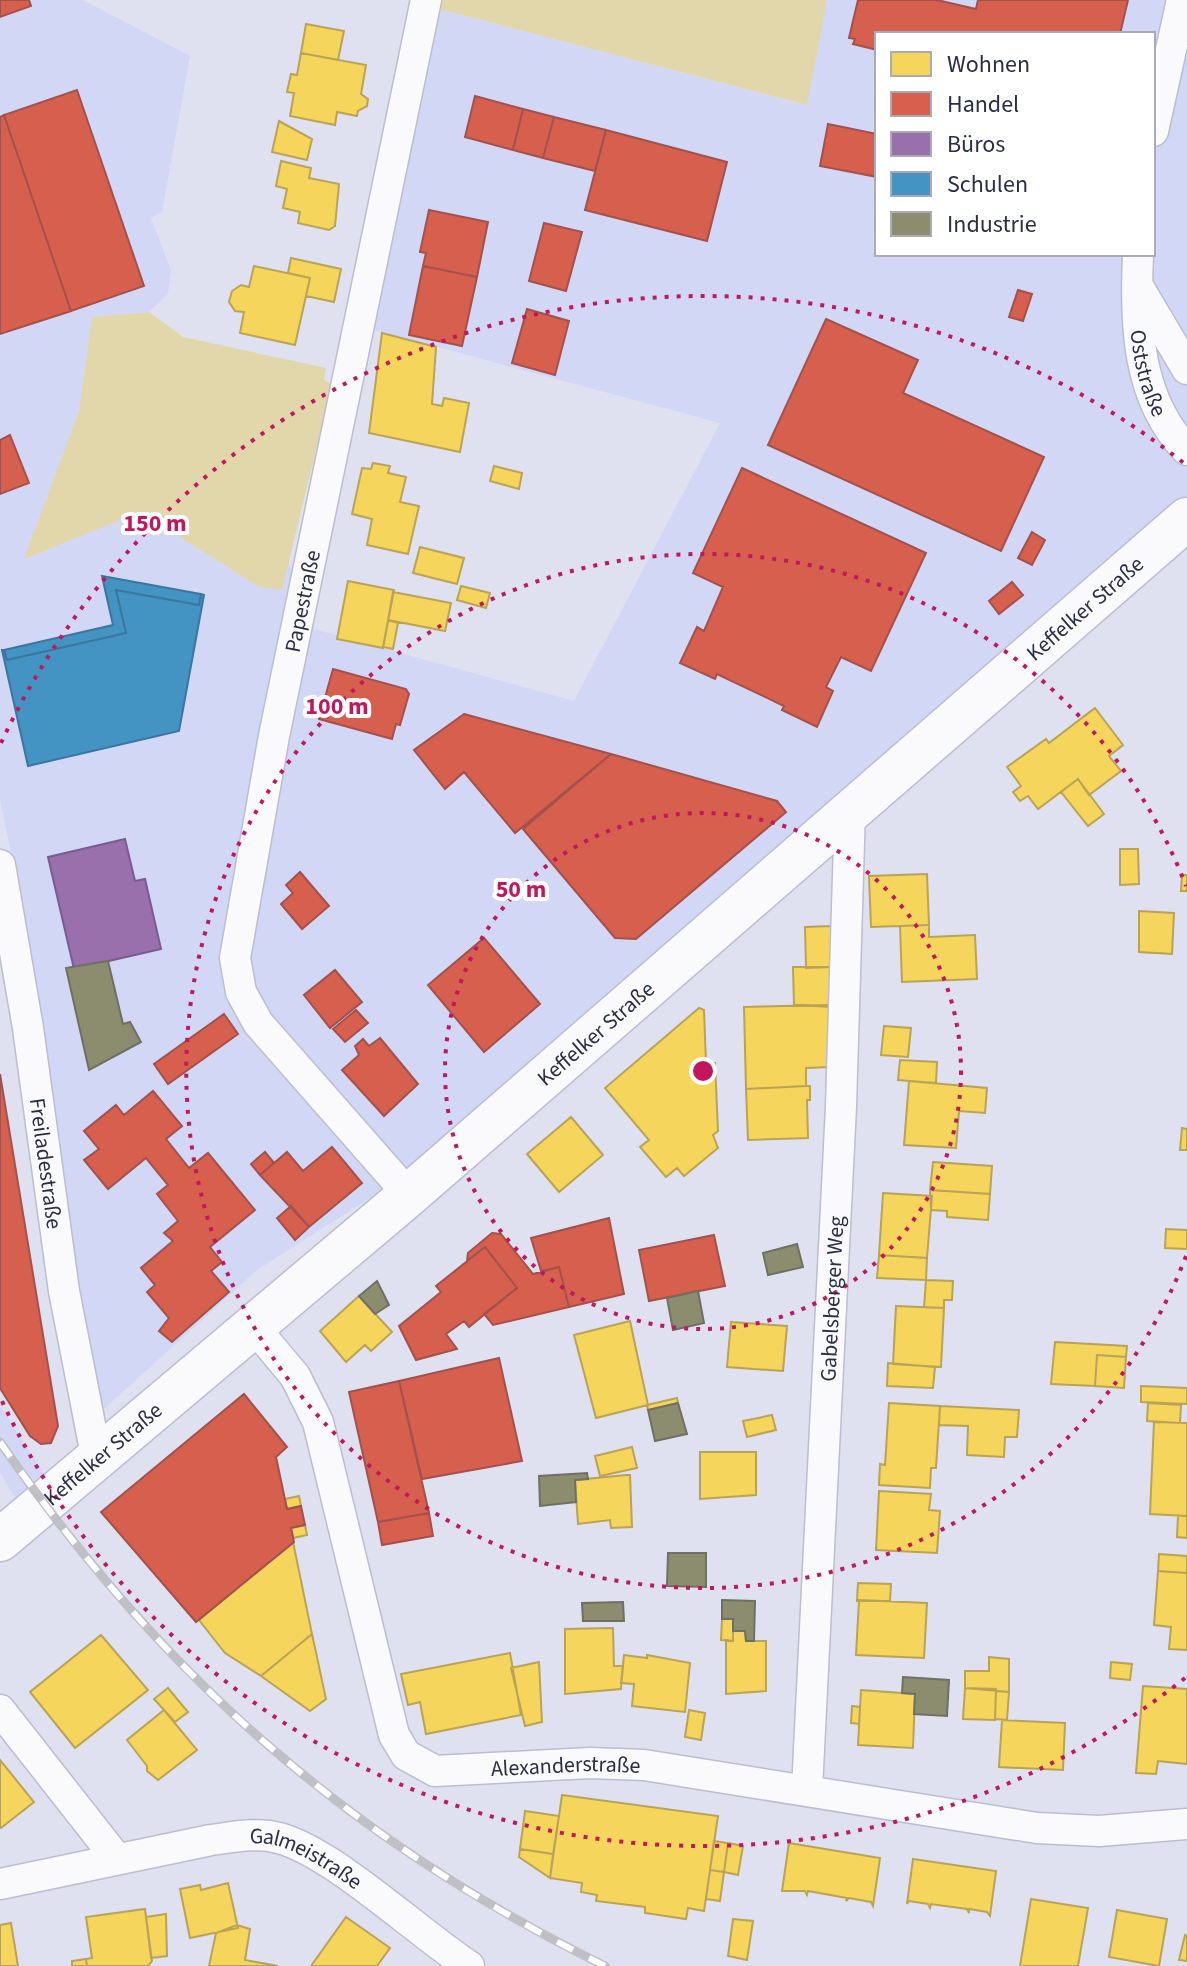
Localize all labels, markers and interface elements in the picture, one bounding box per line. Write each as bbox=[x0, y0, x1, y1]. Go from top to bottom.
legend bbox=[875, 32, 1155, 256]
text: Wohnen bbox=[947, 47, 1030, 82]
text: Handel bbox=[947, 87, 1019, 122]
text: Büros bbox=[947, 127, 1005, 162]
text: Schulen bbox=[947, 167, 1028, 202]
text: Industrie bbox=[947, 207, 1037, 242]
street label: Oststraße bbox=[1122, 328, 1175, 422]
text: 150 m bbox=[123, 506, 187, 541]
street label: Papestraße bbox=[277, 547, 329, 655]
street label: Keffelker Straße bbox=[1019, 549, 1151, 669]
text: 100 m bbox=[305, 689, 369, 724]
text: 50 m bbox=[496, 872, 546, 907]
street label: Keffelker Straße bbox=[530, 974, 662, 1094]
centre of rings bbox=[689, 1057, 717, 1085]
street label: Freiladestraße bbox=[21, 1096, 70, 1231]
street label: Gabelsberger Weg bbox=[812, 1215, 853, 1382]
street label: Keffelker Straße bbox=[37, 1395, 169, 1514]
street label: Alexanderstraße bbox=[490, 1748, 641, 1785]
street label: Galmeistraße bbox=[250, 1820, 369, 1897]

